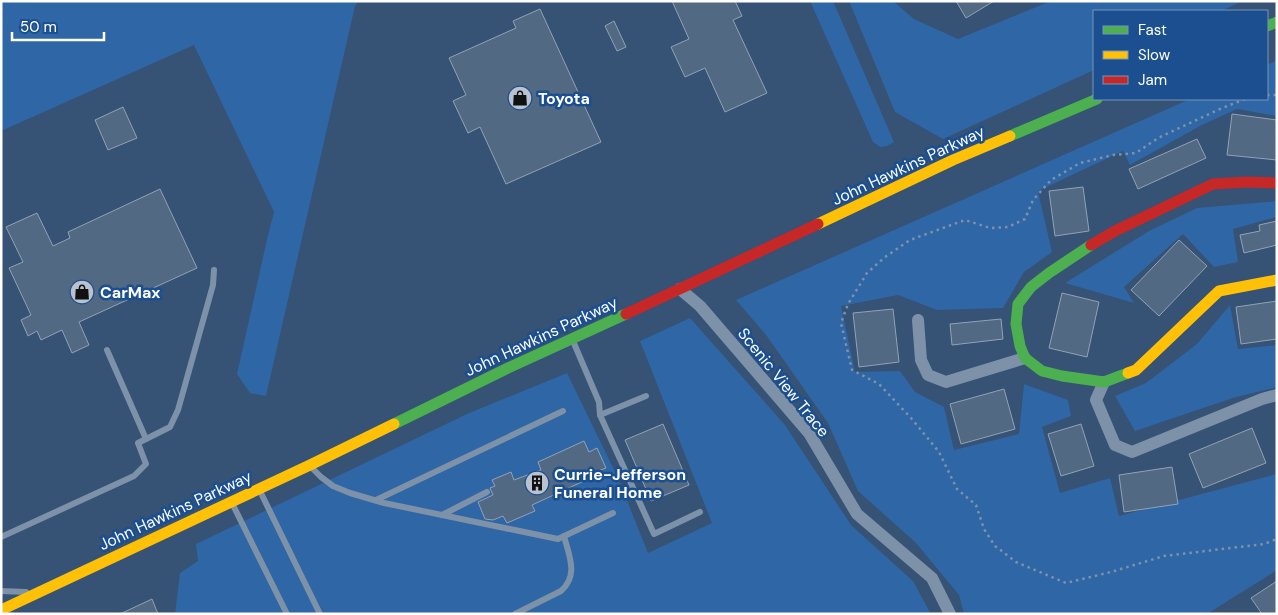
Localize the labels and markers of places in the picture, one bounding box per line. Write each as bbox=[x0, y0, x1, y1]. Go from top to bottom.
shop icon: Toyota bbox=[507, 85, 533, 111]
place label: Toyota bbox=[538, 88, 590, 109]
shop icon: CarMax bbox=[69, 279, 95, 305]
place label: CarMax bbox=[100, 282, 160, 303]
place label: Currie-Jefferson Funeral Home bbox=[554, 464, 686, 503]
building icon: Currie-Jefferson Funeral Home bbox=[524, 470, 550, 496]

